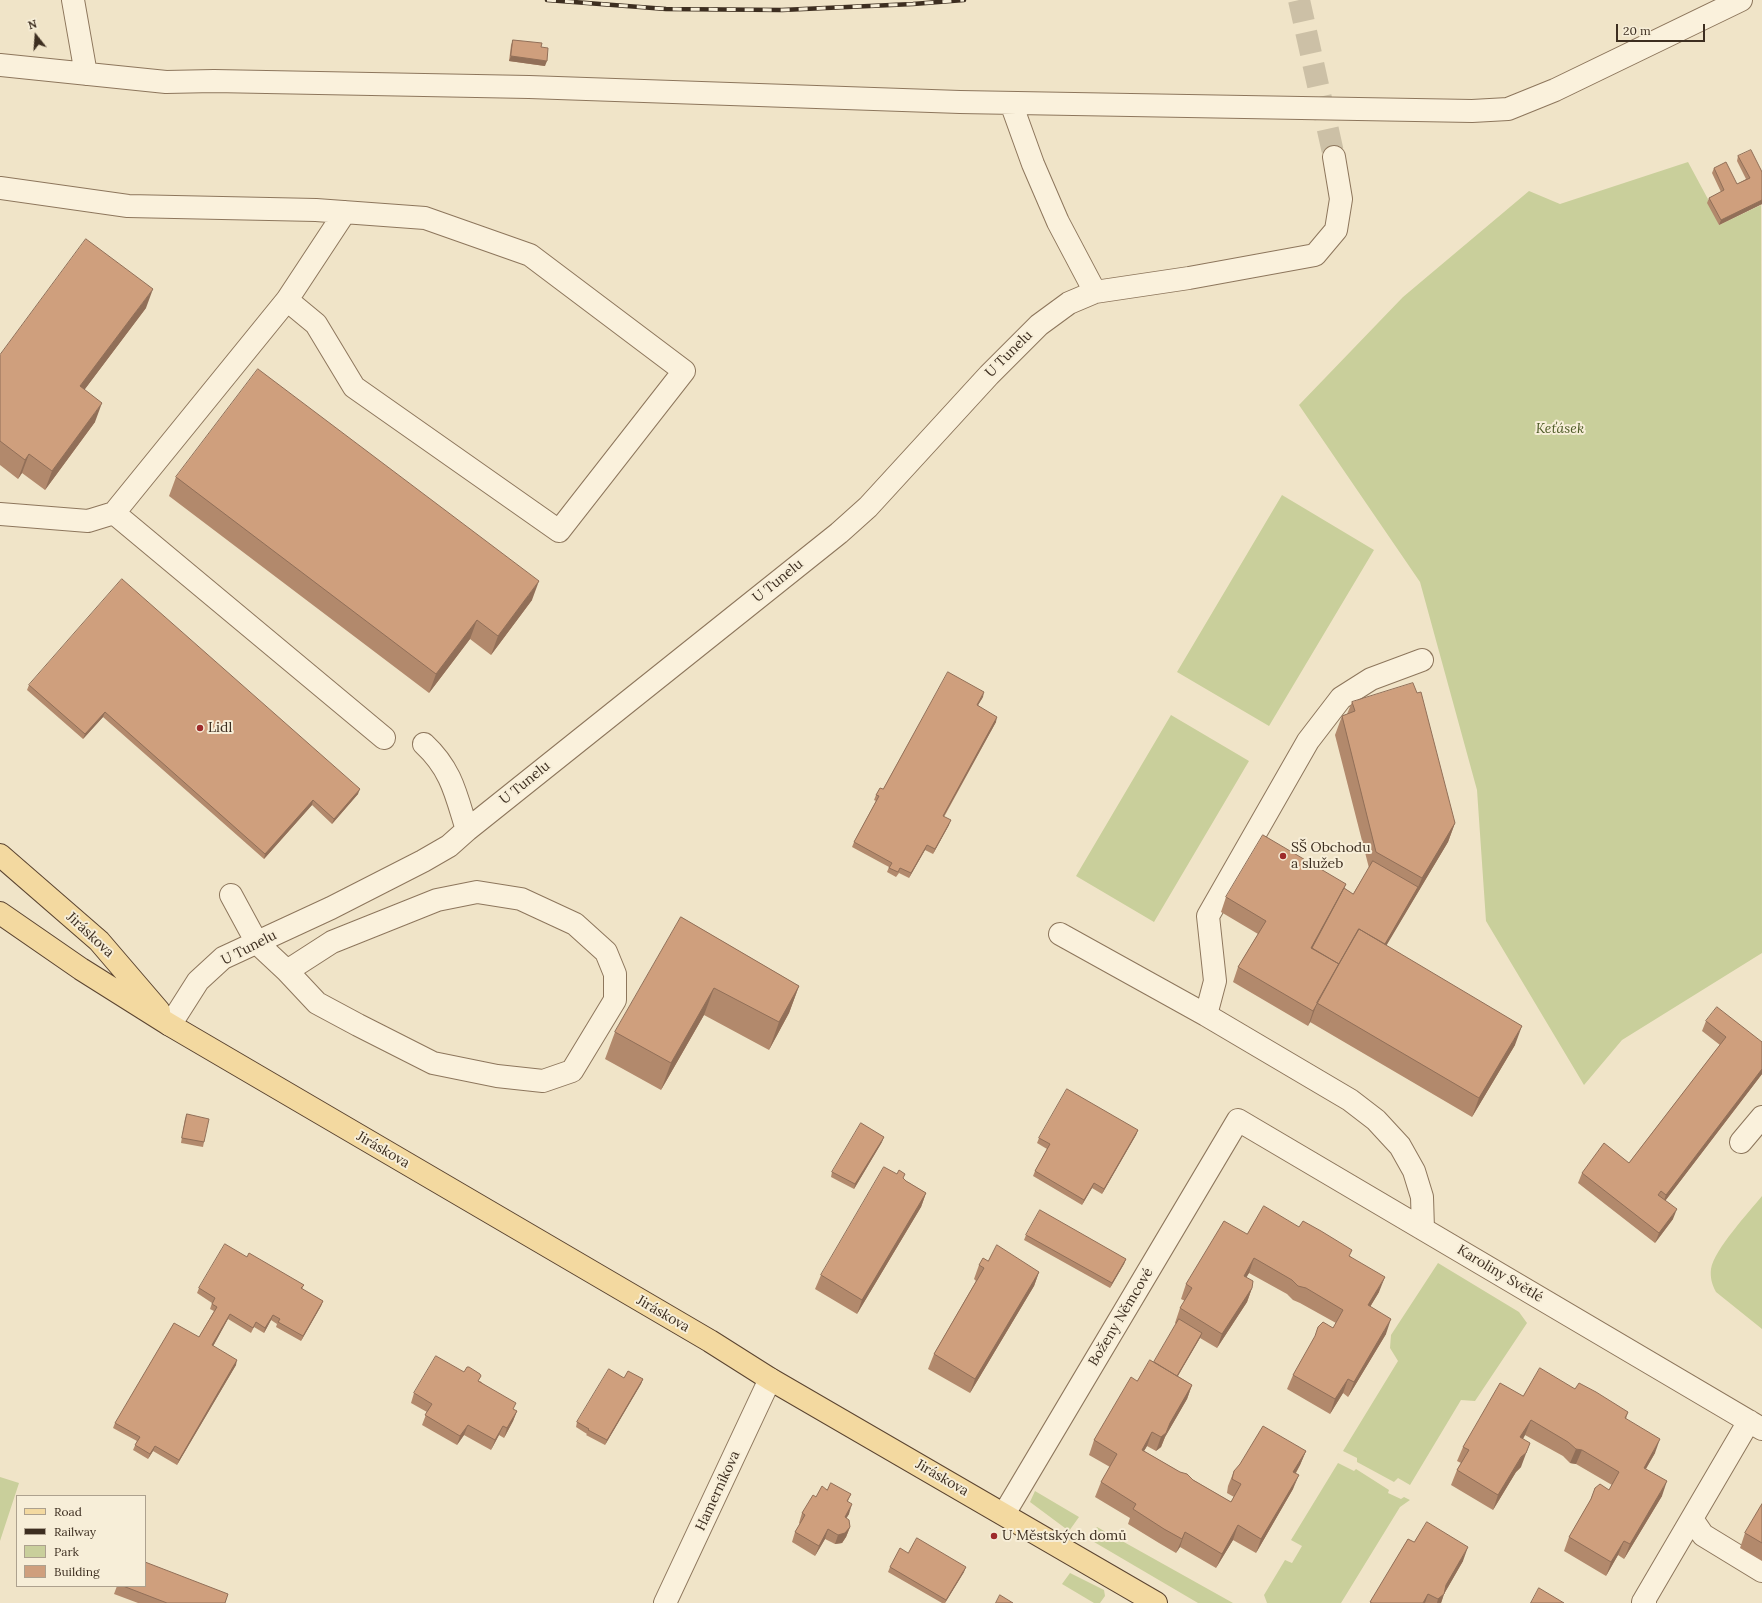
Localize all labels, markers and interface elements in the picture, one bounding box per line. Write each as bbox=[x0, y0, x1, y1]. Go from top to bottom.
north arrow bbox=[16, 16, 56, 56]
scale bar bbox=[1618, 16, 1707, 42]
text: N bbox=[26, 17, 39, 32]
text: 20 m bbox=[1623, 23, 1651, 38]
street label: U Tunelu bbox=[982, 327, 1036, 381]
park label: Keťásek bbox=[1536, 421, 1584, 437]
street label: U Tunelu bbox=[750, 556, 806, 606]
place label: Lidl bbox=[208, 720, 232, 736]
marker: Lidl bbox=[195, 723, 205, 733]
street label: U Tunelu bbox=[497, 758, 553, 808]
place label: SŠ Obchodu a služeb bbox=[1291, 840, 1371, 872]
marker: SŠ Obchodu a služeb bbox=[1278, 851, 1288, 861]
street label: Jiráskova bbox=[63, 909, 117, 961]
street label: U Tunelu bbox=[219, 927, 279, 969]
street label: Jiráskova bbox=[353, 1128, 413, 1172]
street label: Karoliny Světlé bbox=[1454, 1242, 1546, 1306]
street label: Boženy Němcové bbox=[1085, 1265, 1157, 1369]
street label: Jiráskova bbox=[633, 1292, 693, 1336]
street label: Hamerníkova bbox=[692, 1448, 744, 1534]
street label: Jiráskova bbox=[912, 1456, 972, 1500]
legend bbox=[16, 1495, 146, 1587]
text: Road bbox=[54, 1504, 82, 1519]
text: Railway bbox=[54, 1524, 96, 1539]
place label: U Městských domů bbox=[1002, 1528, 1127, 1544]
marker: U Městských domů bbox=[989, 1531, 999, 1541]
text: Park bbox=[54, 1544, 79, 1559]
text: Building bbox=[54, 1564, 100, 1579]

